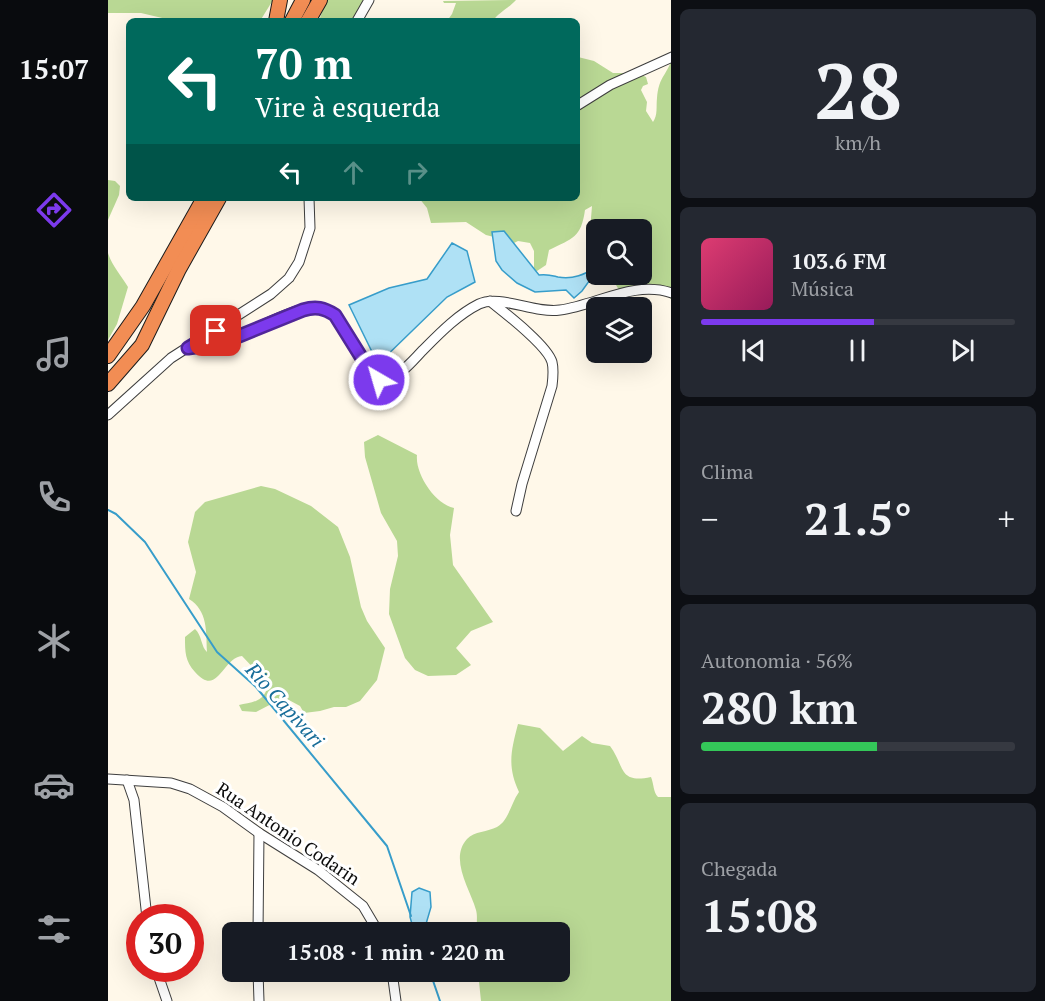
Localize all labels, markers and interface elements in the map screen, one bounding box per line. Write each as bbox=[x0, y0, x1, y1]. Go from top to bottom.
text: 70 m bbox=[255, 35, 353, 91]
text: 28 bbox=[814, 38, 902, 141]
icon: left bbox=[156, 42, 234, 120]
text: 15:07 bbox=[19, 51, 89, 87]
text: Vire à esquerda bbox=[255, 89, 440, 125]
text: km/h bbox=[835, 129, 881, 156]
icon: left bbox=[274, 156, 307, 189]
icon: ahead bbox=[337, 156, 370, 189]
icon: right bbox=[400, 156, 433, 189]
icon: directions bbox=[33, 189, 75, 231]
map controls bbox=[586, 219, 652, 363]
button: search bbox=[586, 219, 652, 285]
text: 103.6 FM bbox=[791, 246, 886, 275]
text: Música bbox=[791, 275, 854, 302]
button: layers bbox=[586, 297, 652, 363]
pin bbox=[190, 305, 241, 356]
icon: arrive bbox=[199, 314, 232, 347]
icon: music bbox=[33, 333, 75, 375]
icon: previous bbox=[737, 334, 770, 367]
icon: pause bbox=[841, 334, 874, 367]
icon: next bbox=[946, 334, 979, 367]
position arrow bbox=[347, 348, 411, 412]
text: Clima bbox=[701, 458, 753, 485]
icon: phone bbox=[33, 476, 75, 518]
text: 21.5° bbox=[804, 488, 912, 548]
text: − bbox=[701, 497, 719, 540]
text: + bbox=[997, 497, 1015, 540]
icon: climate bbox=[33, 620, 75, 662]
text: Autonomia · 56% bbox=[701, 647, 853, 674]
water label: Rio Capivari bbox=[239, 656, 331, 753]
text: 280 km bbox=[701, 677, 857, 737]
icon: car bbox=[33, 764, 75, 806]
street label: Rua Antonio Codarin bbox=[212, 776, 365, 890]
text: Chegada bbox=[701, 855, 778, 882]
text: 15:08 bbox=[701, 885, 818, 945]
speed limit sign: 30 bbox=[126, 904, 204, 982]
icon: filters bbox=[33, 908, 75, 950]
text: 15:08 · 1 min · 220 m bbox=[287, 937, 505, 966]

